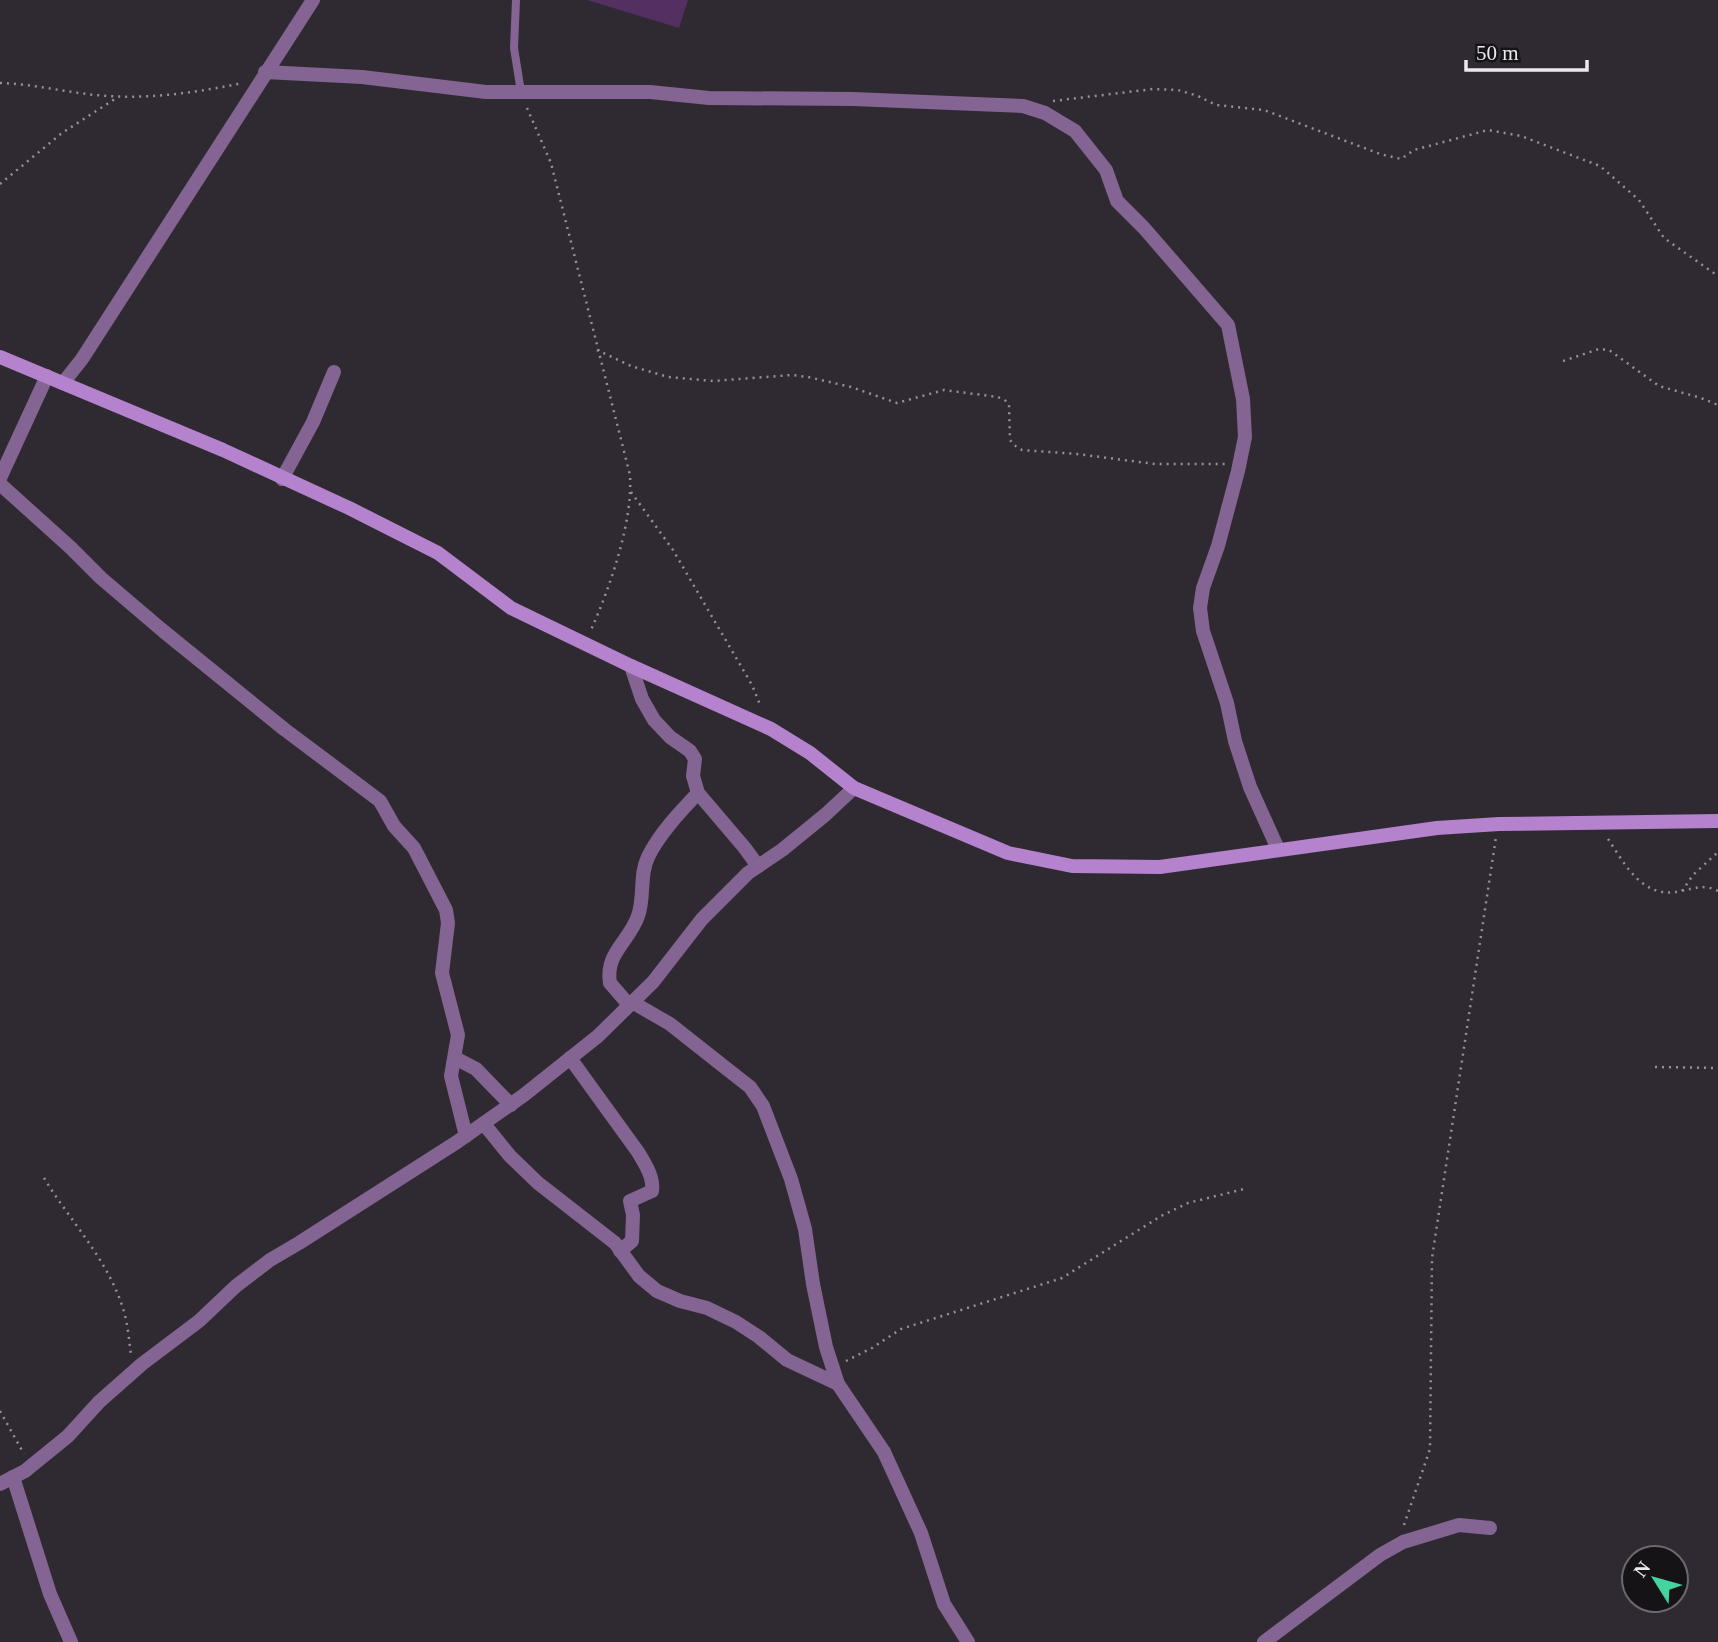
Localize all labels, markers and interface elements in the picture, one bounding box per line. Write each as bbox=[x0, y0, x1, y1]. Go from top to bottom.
scale bar bbox=[1466, 28, 1587, 72]
text: 50 m bbox=[1476, 41, 1519, 65]
north arrow bbox=[1620, 1544, 1690, 1614]
text: N bbox=[1629, 1557, 1655, 1581]

